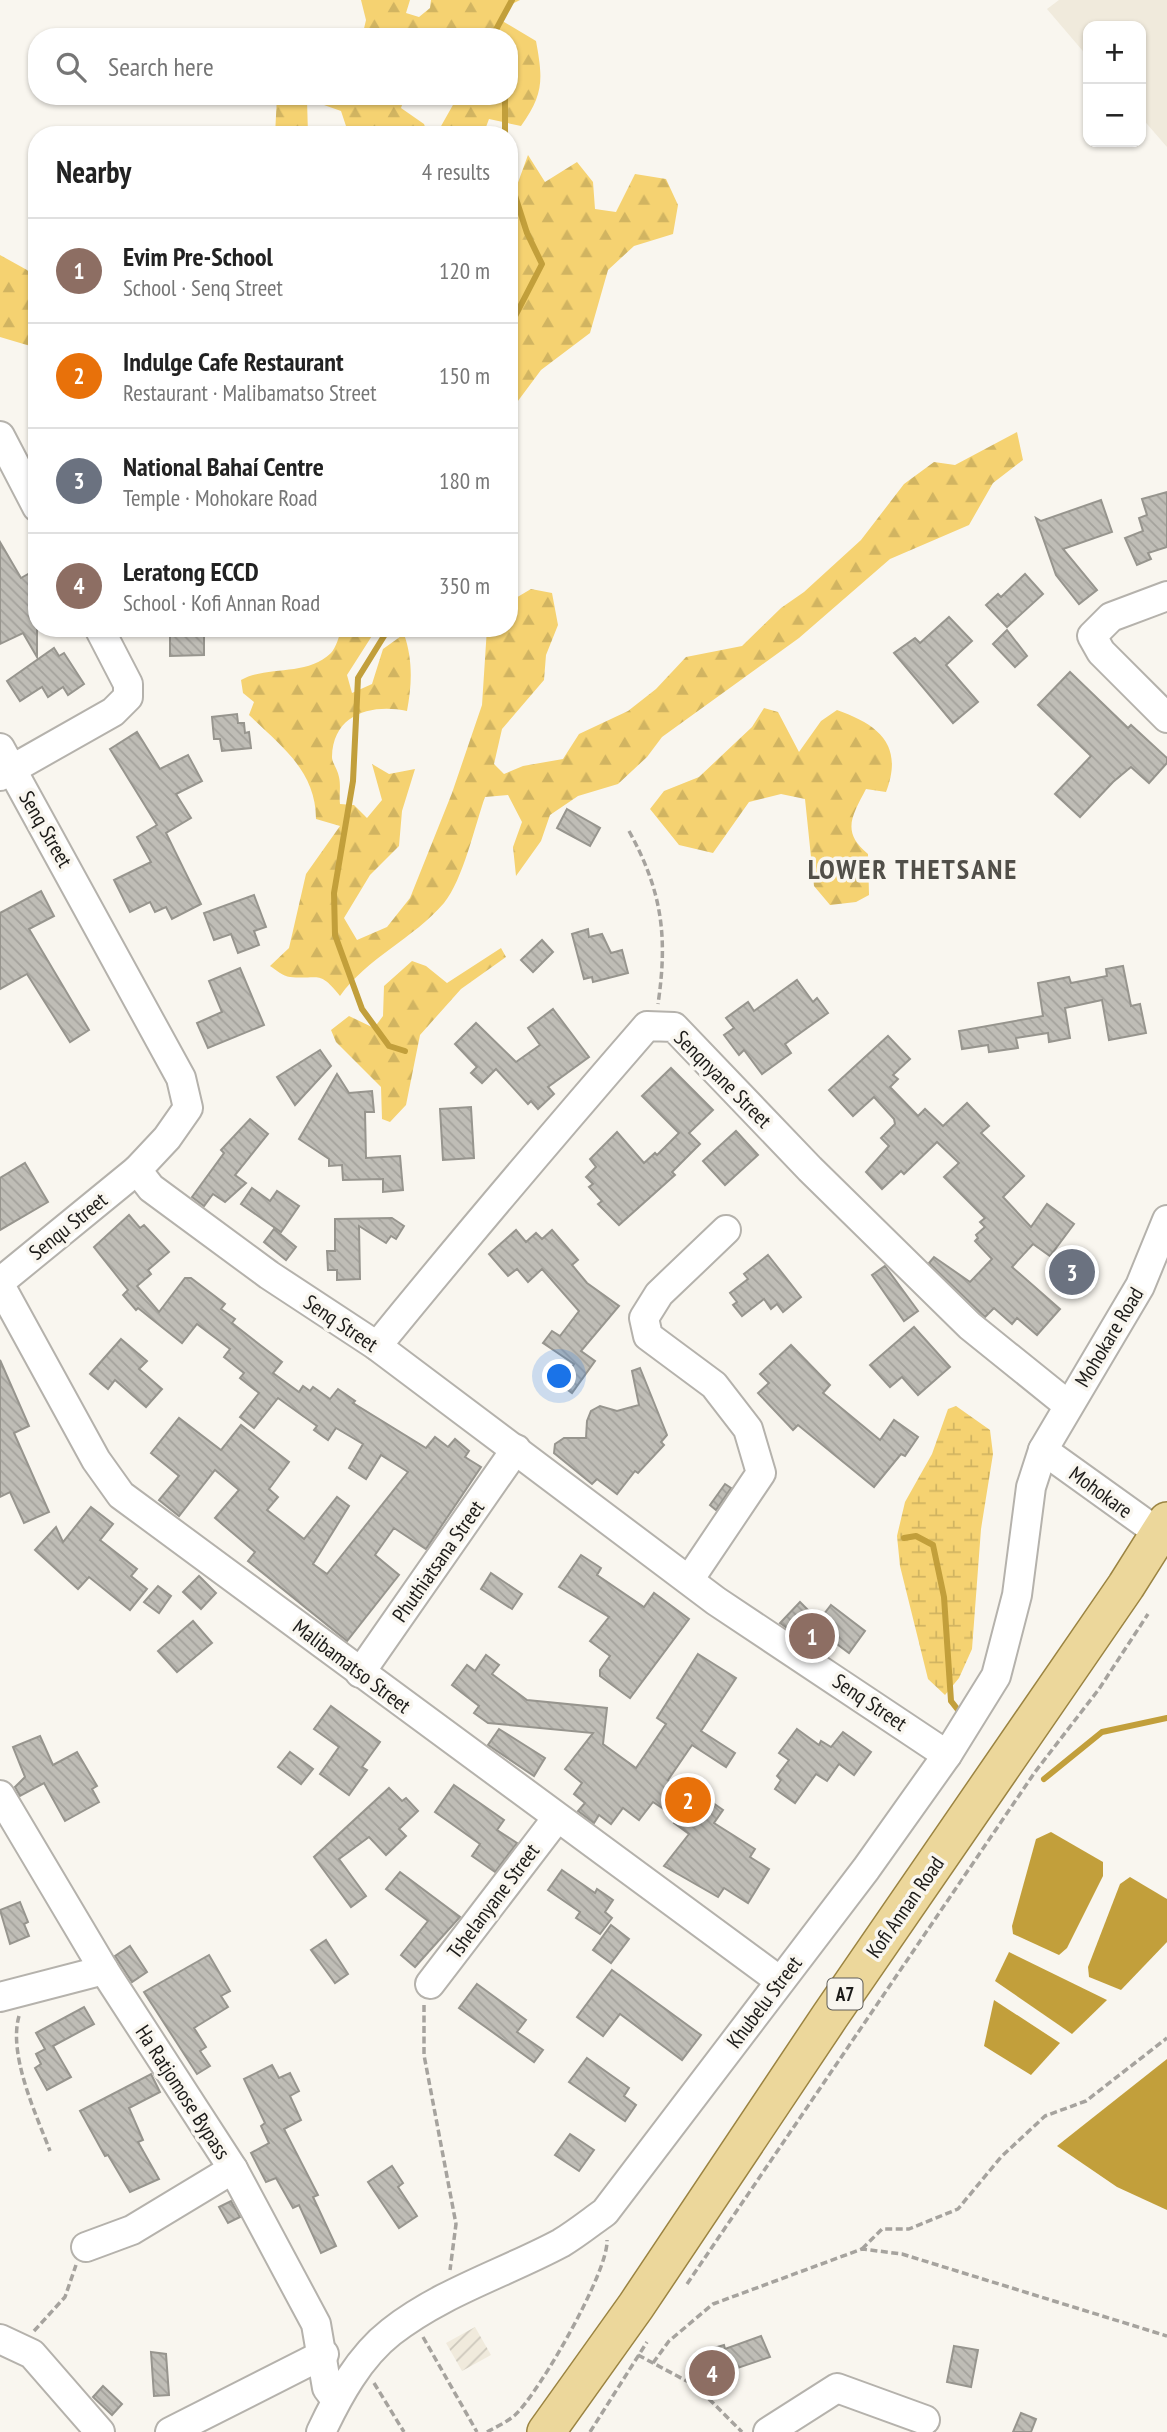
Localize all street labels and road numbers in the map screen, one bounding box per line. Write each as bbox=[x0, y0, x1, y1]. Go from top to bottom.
street label: Senq Street bbox=[13, 786, 79, 872]
street label: Senqnyane Street bbox=[668, 1024, 778, 1134]
street label: Senqu Street bbox=[23, 1186, 113, 1266]
street label: Mohokare Road bbox=[1069, 1282, 1149, 1392]
street label: Senq Street bbox=[299, 1288, 384, 1358]
street label: Mohokare bbox=[1064, 1460, 1138, 1524]
street label: Phuthiatsana Street bbox=[386, 1495, 490, 1627]
street label: Malibamatso Street bbox=[288, 1613, 416, 1719]
street label: Senq Street bbox=[828, 1667, 913, 1737]
street label: Tshelanyane Street bbox=[441, 1838, 545, 1964]
street label: Kofi Annan Road bbox=[860, 1851, 950, 1963]
street label: Khubelu Street bbox=[721, 1950, 808, 2053]
road number: A7 bbox=[828, 1978, 862, 2010]
street label: Ha Ratjomose Bypass bbox=[130, 2020, 236, 2164]

